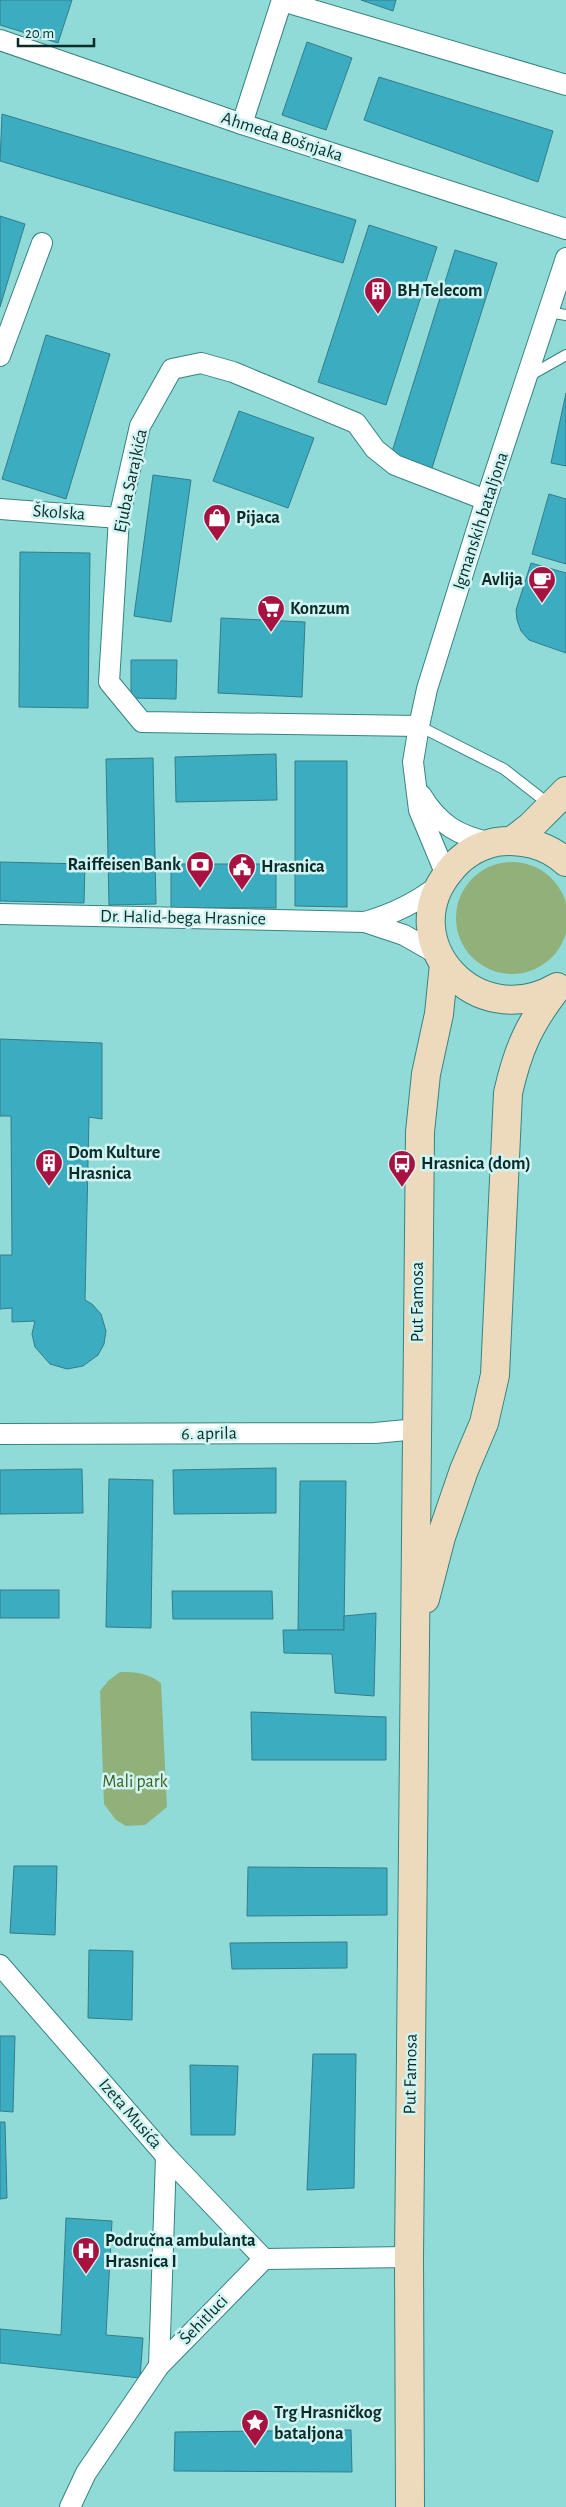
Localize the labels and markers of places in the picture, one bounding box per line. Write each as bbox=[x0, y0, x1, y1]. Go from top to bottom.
building icon: BH Telecom bbox=[363, 276, 393, 315]
place label: BH Telecom bbox=[397, 282, 482, 300]
shop icon: Pijaca bbox=[202, 503, 232, 542]
place label: Pijaca bbox=[236, 509, 280, 527]
cafe icon: Avlija bbox=[527, 565, 557, 604]
place label: Avlija bbox=[481, 571, 523, 589]
supermarket icon: Konzum bbox=[256, 594, 286, 633]
place label: Konzum bbox=[290, 600, 350, 618]
bank icon: Raiffeisen Bank bbox=[185, 850, 215, 889]
public building icon: Hrasnica bbox=[227, 852, 257, 891]
place label: Raiffeisen Bank bbox=[67, 856, 181, 874]
place label: Hrasnica bbox=[261, 858, 325, 876]
place label: Dom Kulture Hrasnica bbox=[68, 1144, 160, 1183]
building icon: Dom Kulture Hrasnica bbox=[34, 1148, 64, 1187]
bus stop icon: Hrasnica (dom) bbox=[387, 1149, 417, 1188]
place label: Hrasnica (dom) bbox=[421, 1155, 531, 1173]
place label: Područna ambulanta Hrasnica I bbox=[105, 2232, 256, 2271]
hospital icon: Područna ambulanta Hrasnica I bbox=[71, 2236, 101, 2275]
place label: Trg Hrasničkog bataljona bbox=[274, 2404, 383, 2443]
place icon: Trg Hrasničkog bataljona bbox=[240, 2408, 270, 2447]

